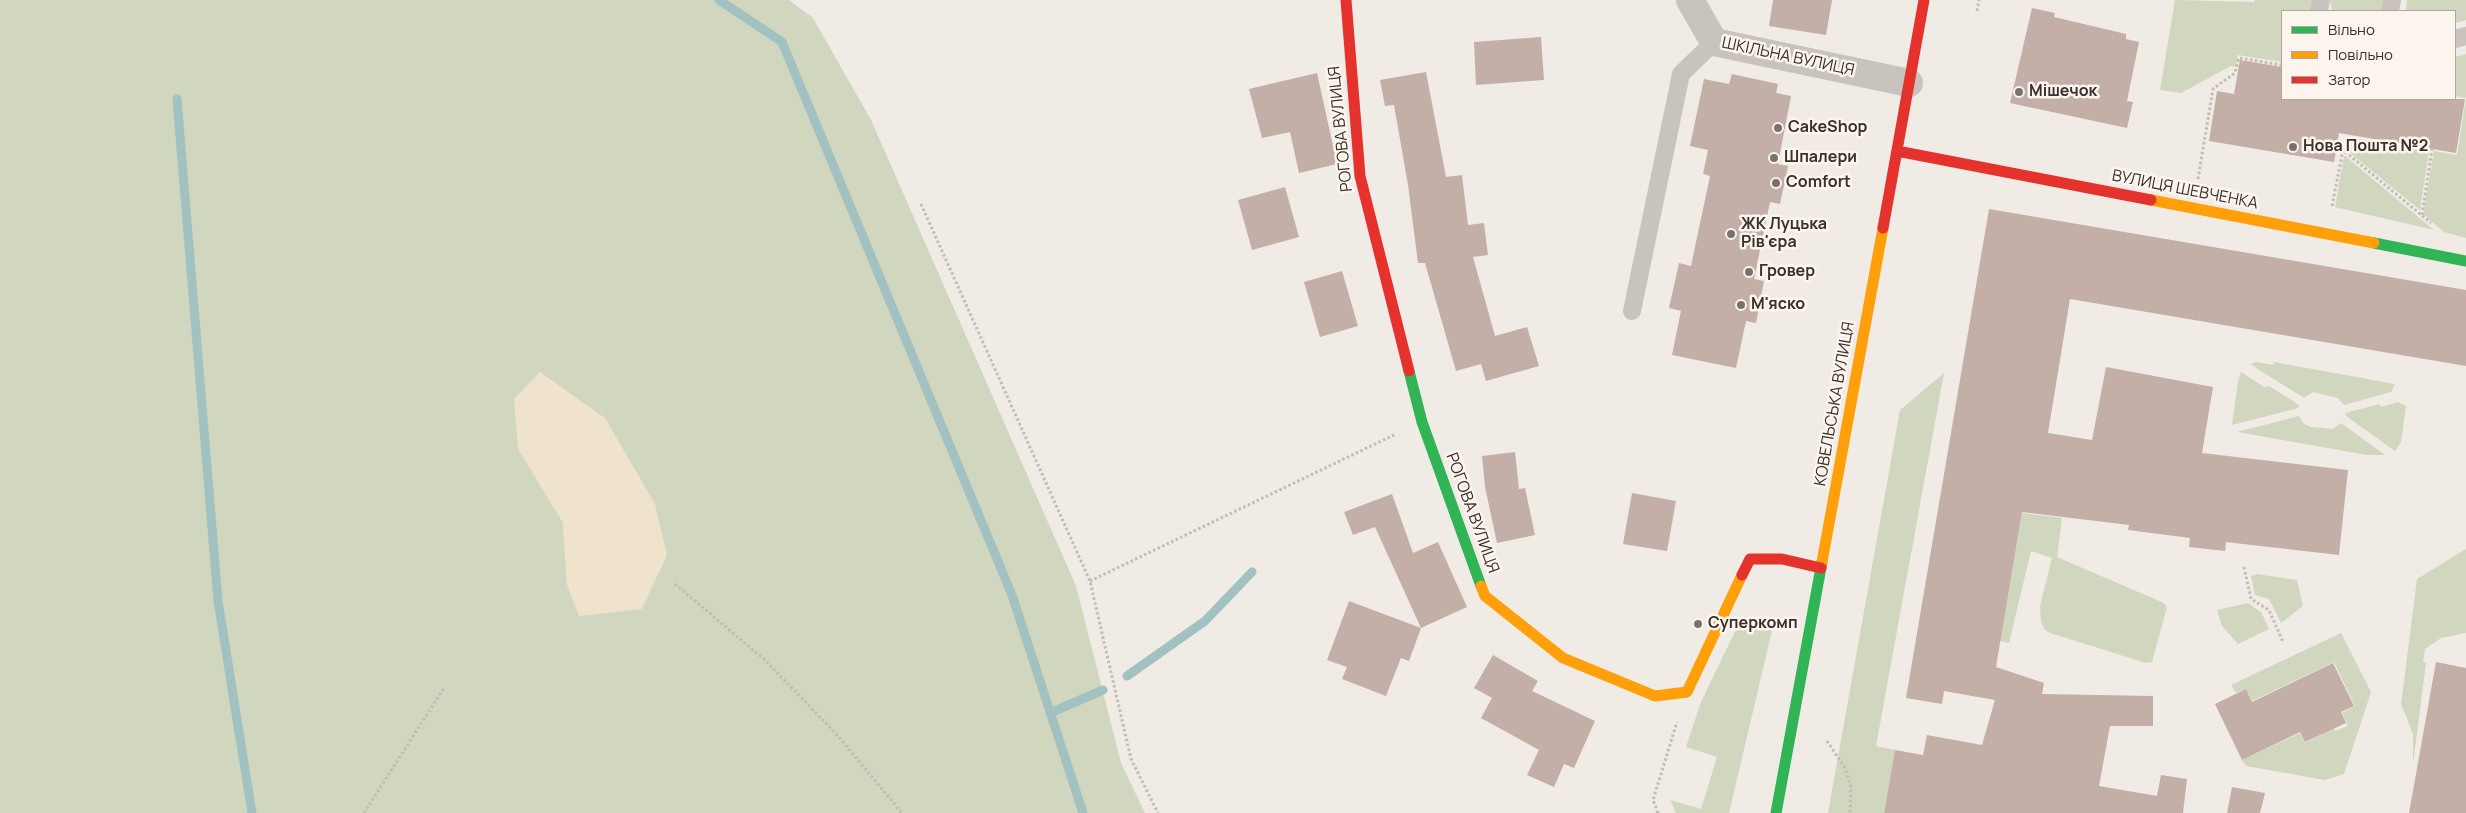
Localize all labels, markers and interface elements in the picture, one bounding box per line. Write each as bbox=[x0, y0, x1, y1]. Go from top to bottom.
legend bbox=[2281, 10, 2456, 100]
text: Вільно bbox=[2328, 19, 2375, 40]
street label: ШКІЛЬНА ВУЛИЦЯ bbox=[1720, 34, 1856, 80]
text: Повільно bbox=[2328, 44, 2393, 65]
street label: РОГОВА ВУЛИЦЯ bbox=[1325, 65, 1357, 193]
text: Затор bbox=[2328, 69, 2370, 90]
place label: Мішечок bbox=[2029, 82, 2097, 102]
marker: Мішечок bbox=[2013, 86, 2025, 98]
place label: CakeShop bbox=[1788, 118, 1867, 138]
marker: CakeShop bbox=[1772, 122, 1784, 134]
place label: Нова Пошта №2 bbox=[2303, 137, 2428, 157]
marker: Нова Пошта №2 bbox=[2287, 141, 2299, 153]
place label: Шпалери bbox=[1784, 148, 1857, 168]
marker: Шпалери bbox=[1768, 152, 1780, 164]
street label: ВУЛИЦЯ ШЕВЧЕНКА bbox=[2110, 166, 2260, 214]
place label: Comfort bbox=[1786, 173, 1851, 193]
marker: Comfort bbox=[1770, 177, 1782, 189]
place label: ЖК Луцька Рів'єра bbox=[1741, 215, 1827, 253]
marker: ЖК Луцька Рів'єра bbox=[1725, 228, 1737, 240]
place label: Гровер bbox=[1759, 262, 1815, 282]
marker: Гровер bbox=[1743, 266, 1755, 278]
place label: М'яско bbox=[1751, 295, 1805, 315]
marker: М'яско bbox=[1735, 299, 1747, 311]
street label: КОВЕЛЬСЬКА ВУЛИЦЯ bbox=[1811, 320, 1859, 488]
street label: РОГОВА ВУЛИЦЯ bbox=[1441, 450, 1503, 576]
place label: Суперкомп bbox=[1708, 614, 1798, 634]
marker: Суперкомп bbox=[1692, 618, 1704, 630]

